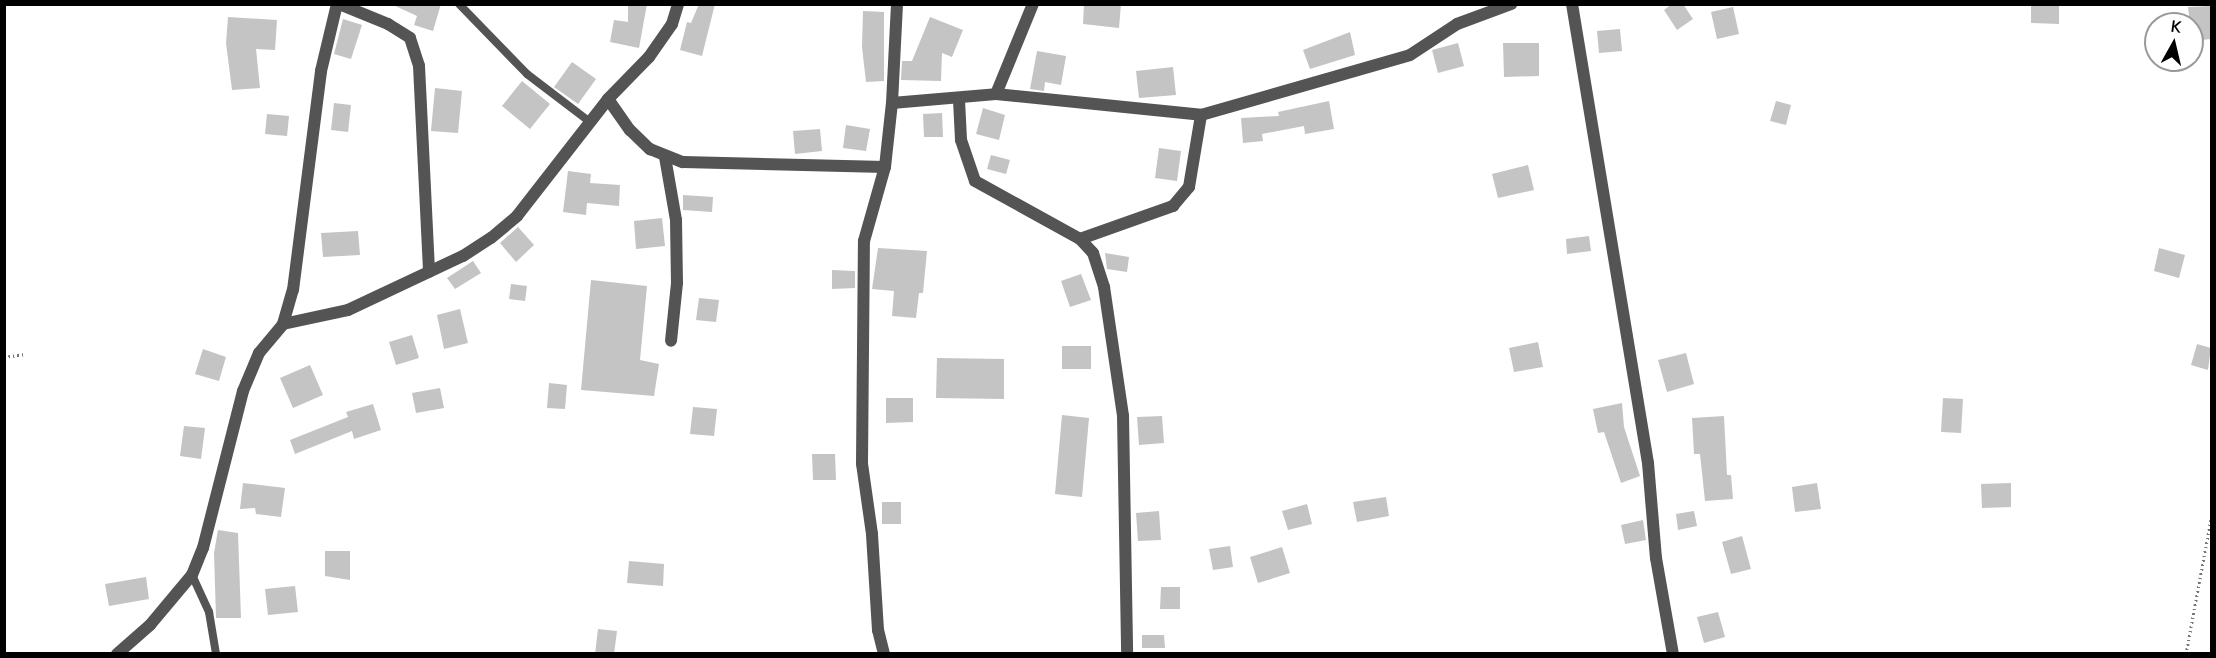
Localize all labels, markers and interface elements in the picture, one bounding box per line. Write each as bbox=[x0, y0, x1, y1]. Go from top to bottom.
north arrow bbox=[2144, 12, 2204, 72]
text: K bbox=[2170, 15, 2183, 38]

